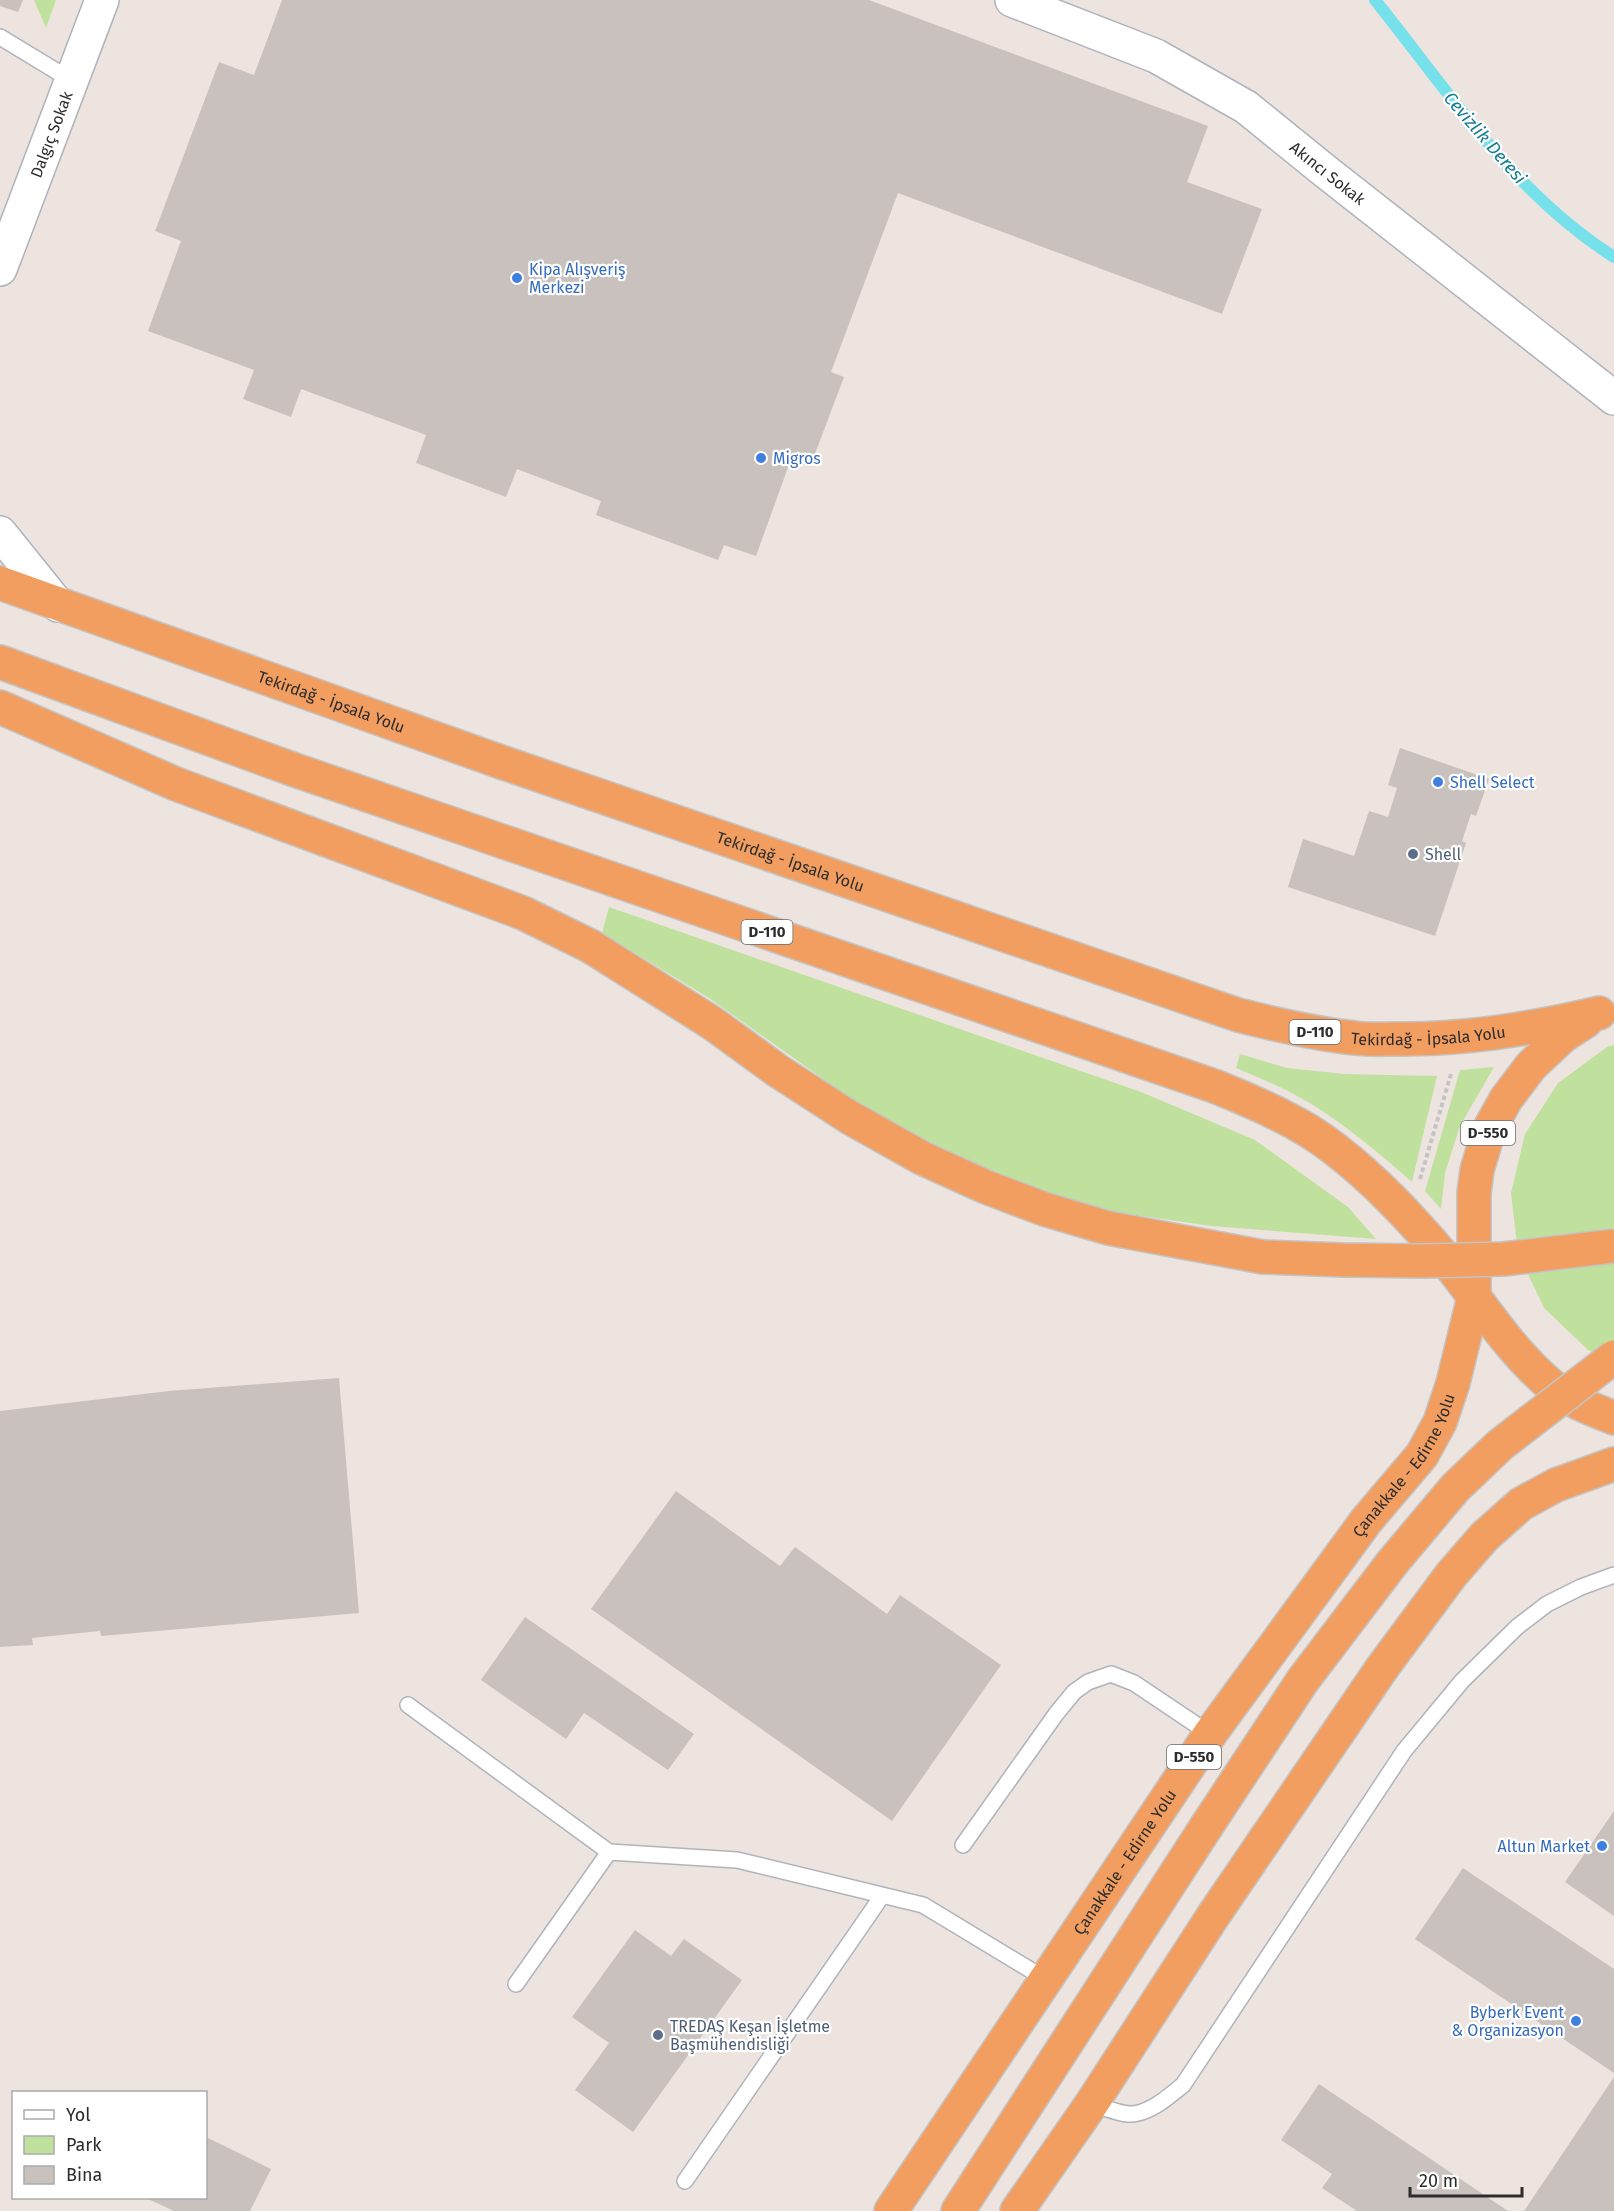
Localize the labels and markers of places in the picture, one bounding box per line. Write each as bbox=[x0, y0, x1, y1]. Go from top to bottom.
place label: Kipa Alışveriş Merkezi bbox=[529, 260, 625, 297]
marker: Kipa Alışveriş Merkezi bbox=[510, 271, 524, 285]
place label: Migros bbox=[773, 449, 821, 468]
marker: Migros bbox=[754, 451, 768, 465]
place label: Shell Select bbox=[1450, 773, 1535, 792]
marker: Shell Select bbox=[1431, 775, 1445, 789]
place label: Shell bbox=[1425, 845, 1462, 864]
marker: Shell bbox=[1406, 847, 1420, 861]
place label: Altun Market bbox=[1498, 1837, 1590, 1856]
marker: Altun Market bbox=[1595, 1839, 1609, 1853]
place label: Byberk Event & Organizasyon bbox=[1451, 2003, 1564, 2040]
marker: Byberk Event & Organizasyon bbox=[1569, 2014, 1583, 2028]
place label: TREDAŞ Keşan İşletme Başmühendisliği bbox=[670, 2016, 830, 2055]
marker: TREDAŞ Keşan İşletme Başmühendisliği bbox=[651, 2028, 665, 2042]

